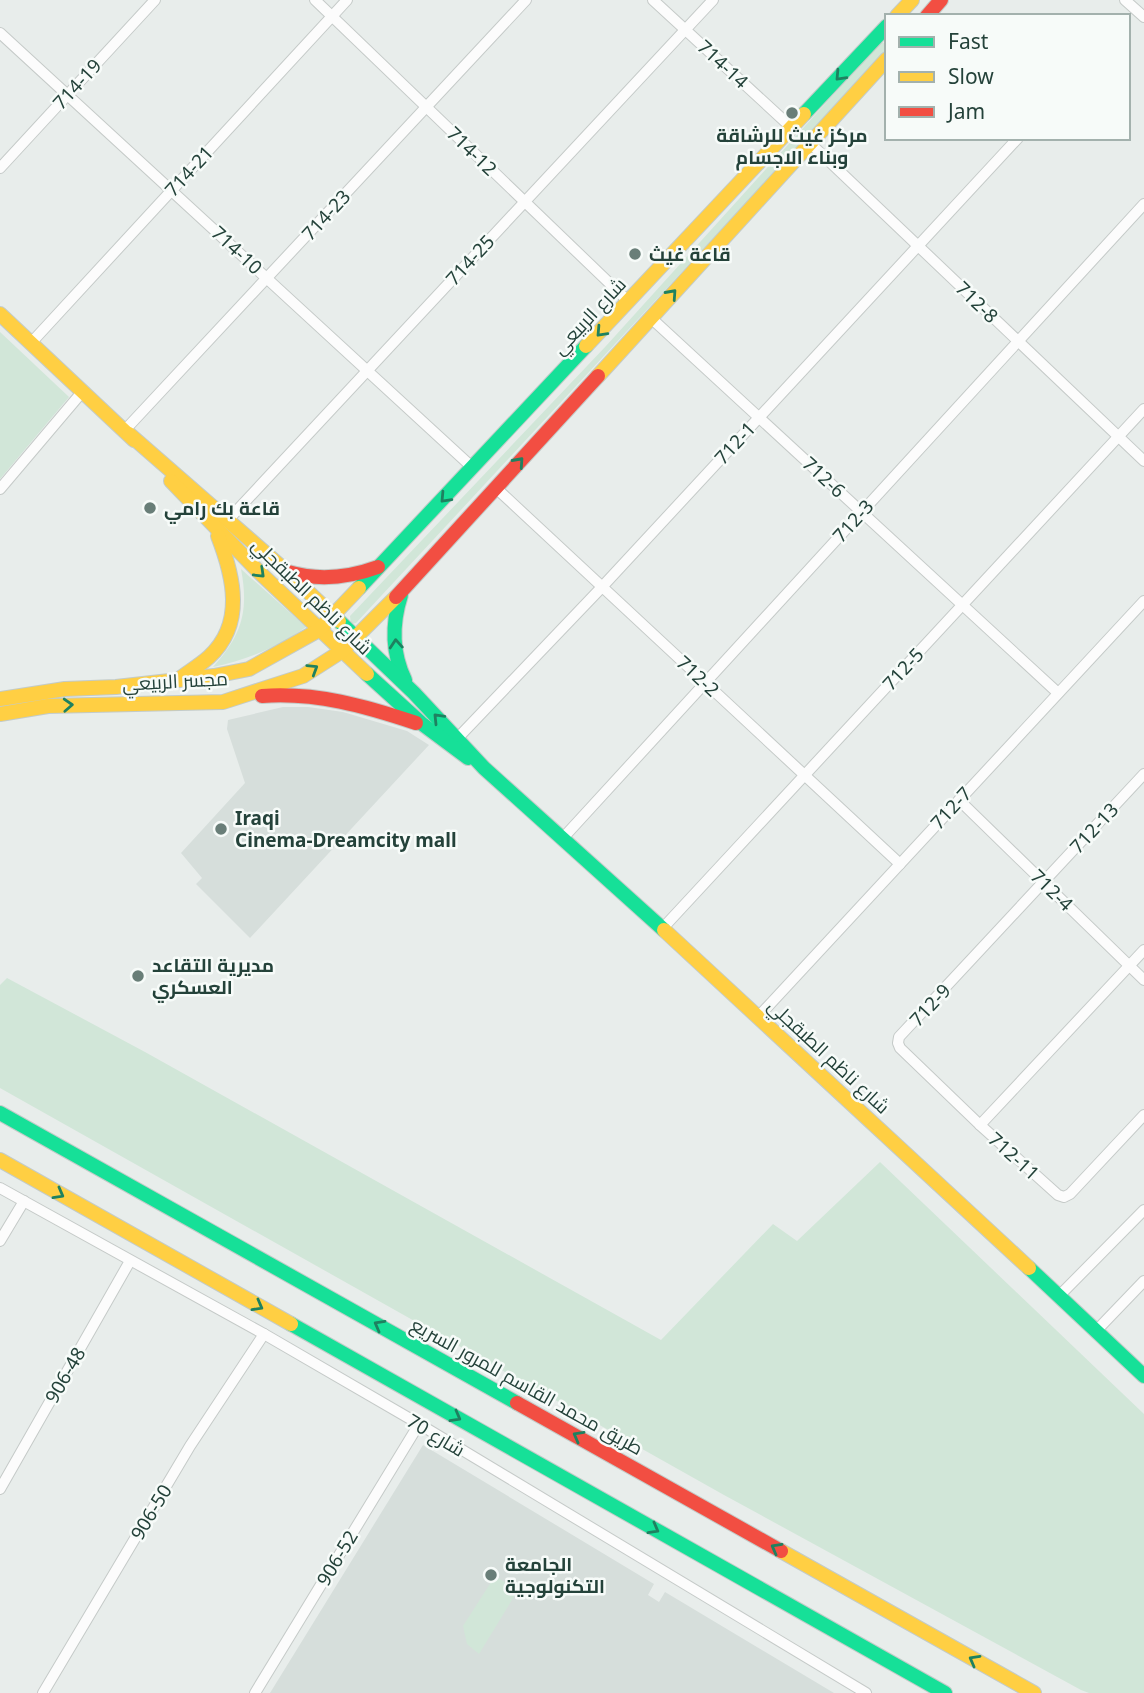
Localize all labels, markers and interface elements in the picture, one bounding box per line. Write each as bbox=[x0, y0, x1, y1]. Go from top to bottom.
legend bbox=[885, 14, 1130, 140]
text: Fast bbox=[948, 27, 989, 55]
street label: 714-14 bbox=[692, 34, 754, 94]
street label: 714-19 bbox=[47, 53, 107, 115]
text: Slow bbox=[948, 62, 994, 90]
one-way arrow bbox=[836, 68, 848, 81]
text: Jam bbox=[946, 97, 985, 125]
marker: مركز غيث للرشاقة وبناء الاجسام bbox=[784, 105, 800, 121]
street label: 714-12 bbox=[441, 121, 503, 181]
place label: مركز غيث للرشاقة وبناء الاجسام bbox=[716, 122, 868, 171]
street label: 714-21 bbox=[159, 140, 219, 202]
street label: 714-23 bbox=[296, 184, 356, 246]
street label: 714-10 bbox=[206, 220, 268, 280]
street label: 714-25 bbox=[440, 229, 500, 291]
place label: قاعة غيث bbox=[649, 241, 731, 267]
marker: قاعة غيث bbox=[627, 246, 643, 262]
street label: شارع الربيعي bbox=[546, 272, 633, 362]
street label: 712-8 bbox=[950, 275, 1004, 329]
one-way arrow bbox=[664, 289, 677, 302]
one-way arrow bbox=[596, 324, 609, 337]
street label: 712-1 bbox=[709, 416, 761, 470]
street label: 712-6 bbox=[797, 451, 851, 503]
one-way arrow bbox=[511, 457, 523, 470]
one-way arrow bbox=[441, 490, 454, 503]
street label: 712-3 bbox=[827, 494, 879, 548]
place label: قاعة بك رامي bbox=[164, 495, 280, 524]
marker: قاعة بك رامي bbox=[142, 500, 158, 516]
street label: شارع ناظم الطبقجلي bbox=[245, 532, 378, 662]
one-way arrow bbox=[252, 564, 265, 577]
one-way arrow bbox=[389, 638, 404, 649]
street label: 712-5 bbox=[877, 642, 929, 696]
street label: 712-2 bbox=[671, 650, 725, 702]
street label: مجسر الربيعي bbox=[121, 665, 229, 699]
one-way arrow bbox=[306, 665, 319, 678]
one-way arrow bbox=[62, 698, 73, 713]
one-way arrow bbox=[433, 713, 446, 726]
street label: 712-7 bbox=[925, 781, 977, 835]
street label: 712-13 bbox=[1064, 797, 1124, 859]
place label: Iraqi Cinema-Dreamcity mall bbox=[235, 805, 457, 853]
marker: Iraqi Cinema-Dreamcity mall bbox=[213, 821, 229, 837]
street label: 712-4 bbox=[1025, 863, 1079, 917]
place label: مديرية التقاعد العسكري bbox=[152, 952, 274, 1003]
marker: مديرية التقاعد العسكري bbox=[130, 968, 146, 984]
street label: 712-9 bbox=[904, 978, 956, 1032]
street label: شارع ناظم الطبقجلي bbox=[761, 993, 896, 1121]
street label: 712-11 bbox=[983, 1126, 1045, 1186]
one-way arrow bbox=[52, 1186, 65, 1199]
one-way arrow bbox=[250, 1298, 263, 1311]
street label: طريق محمد القاسم للمرور السريع bbox=[406, 1311, 648, 1462]
one-way arrow bbox=[374, 1320, 387, 1333]
street label: 906-48 bbox=[39, 1342, 91, 1408]
street label: شارع 70 bbox=[402, 1408, 470, 1463]
one-way arrow bbox=[448, 1409, 461, 1422]
one-way arrow bbox=[572, 1431, 585, 1444]
street label: 906-50 bbox=[124, 1479, 178, 1545]
one-way arrow bbox=[647, 1521, 659, 1534]
street label: 906-52 bbox=[310, 1525, 364, 1591]
one-way arrow bbox=[771, 1543, 783, 1556]
place label: الجامعة التكنولوجية bbox=[505, 1551, 605, 1599]
marker: الجامعة التكنولوجية bbox=[483, 1567, 499, 1583]
one-way arrow bbox=[969, 1655, 982, 1668]

